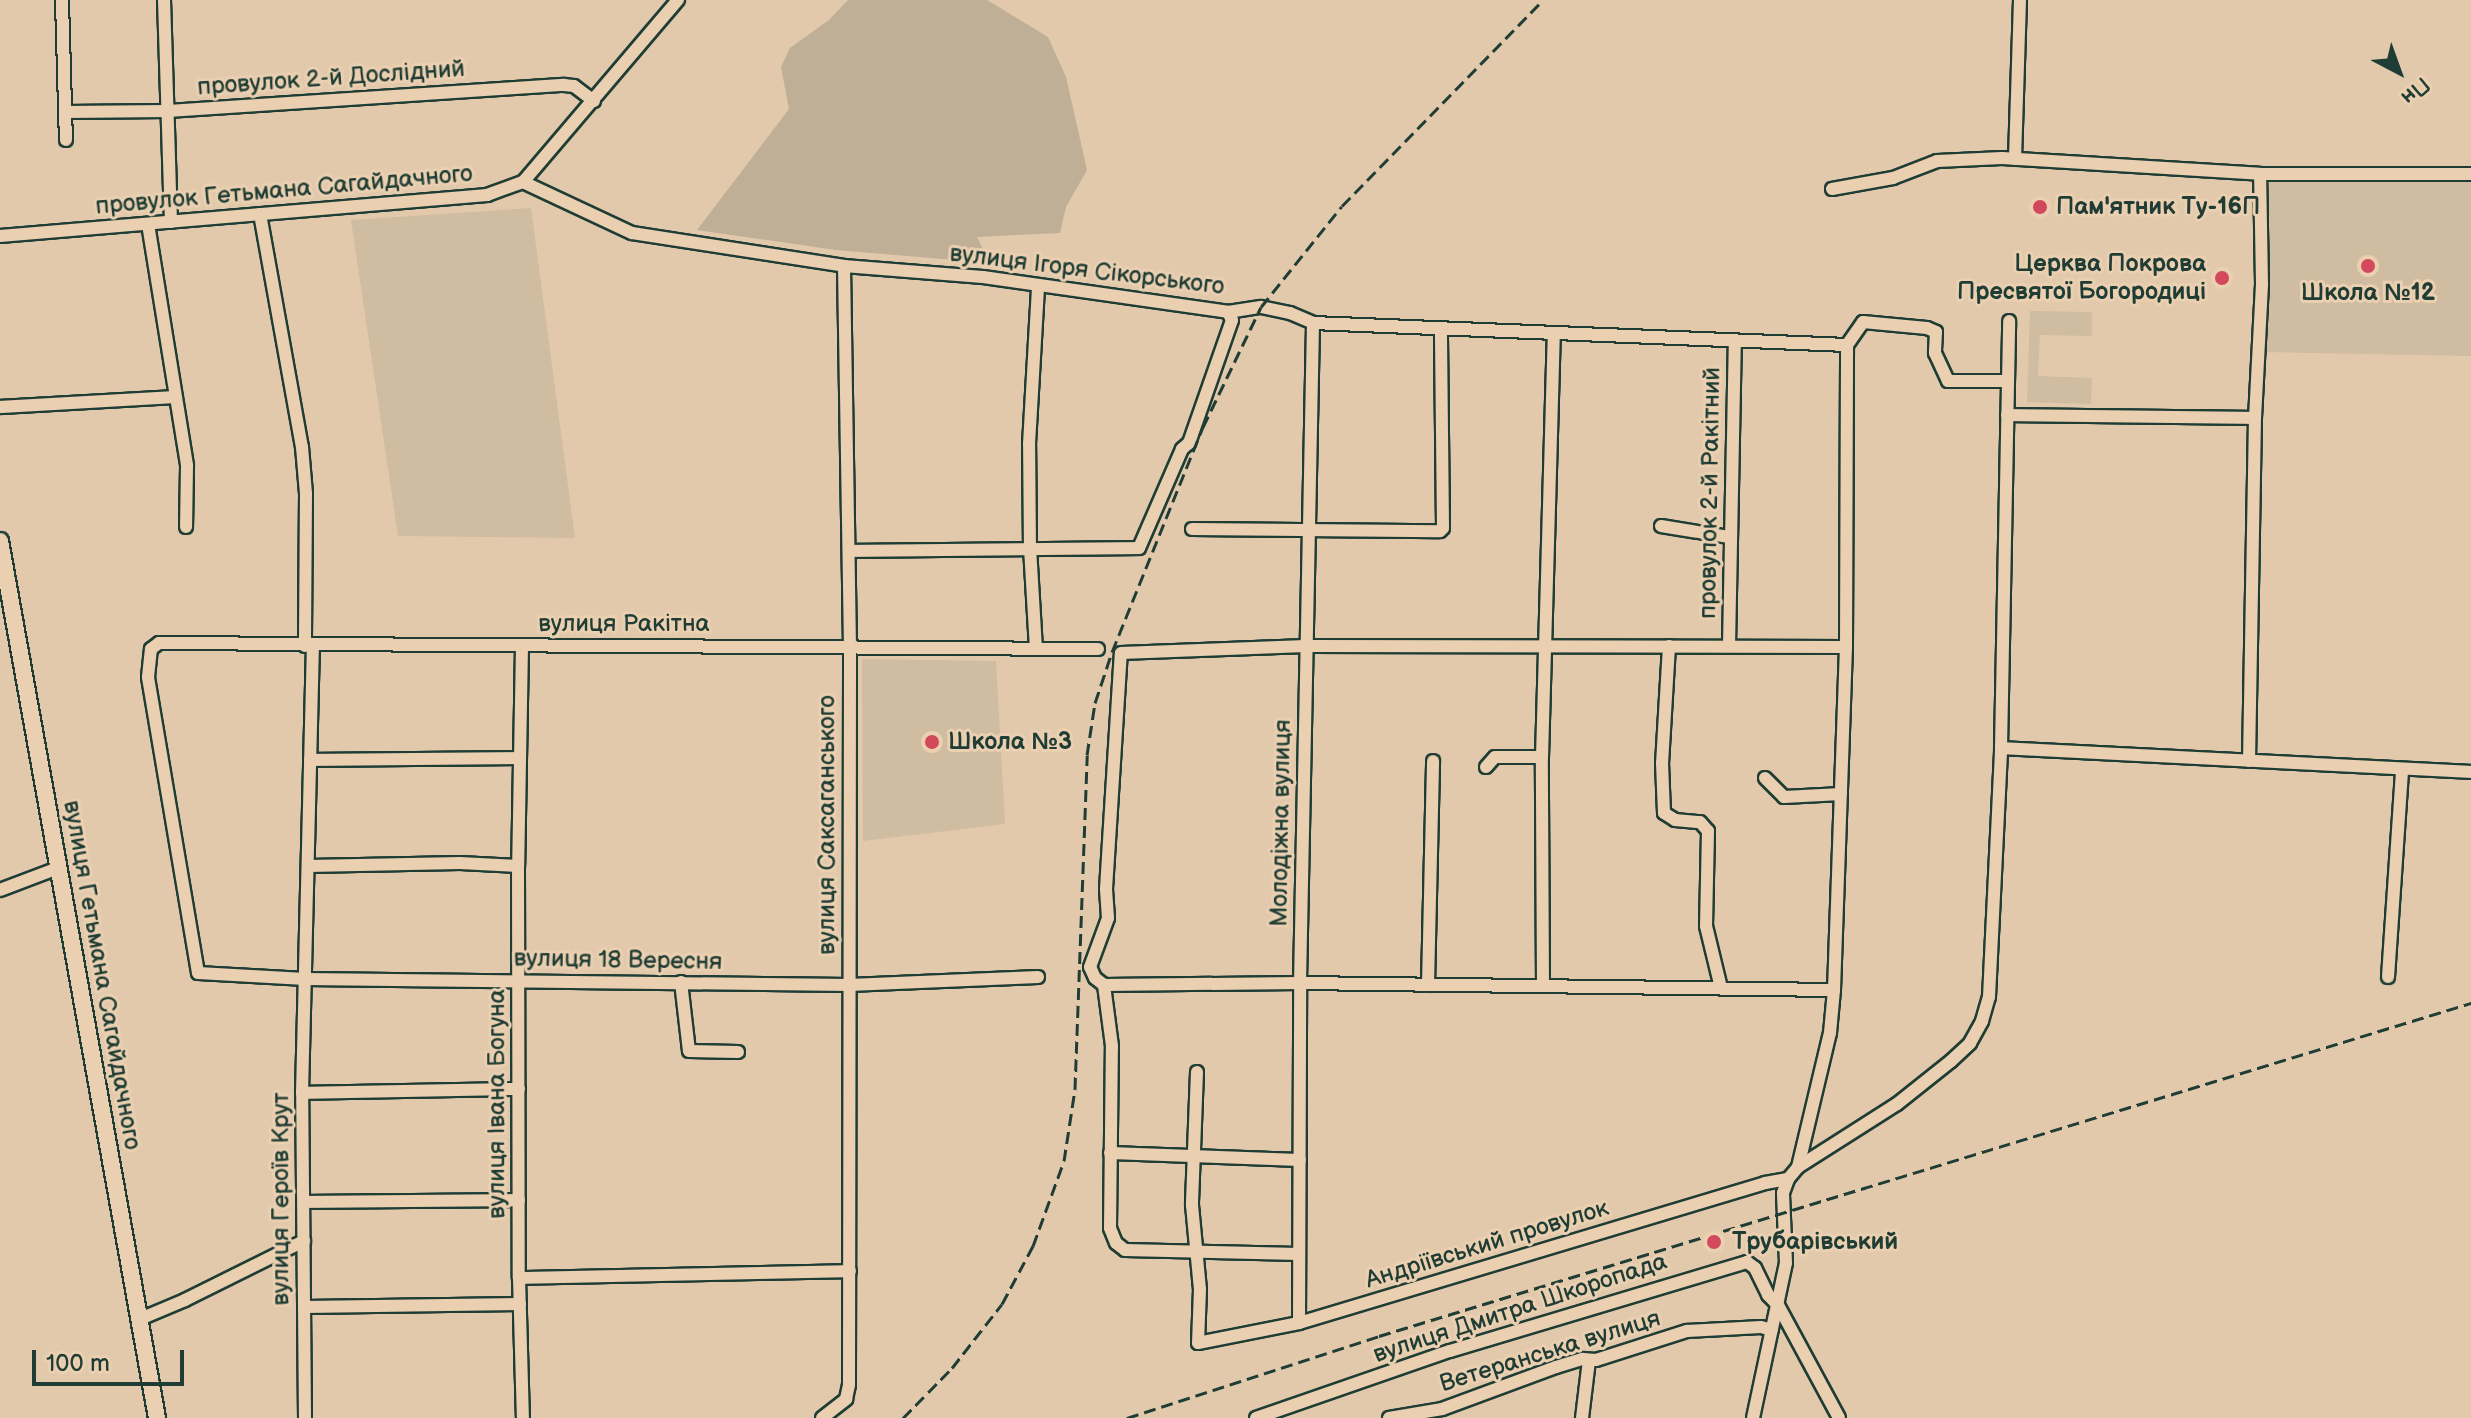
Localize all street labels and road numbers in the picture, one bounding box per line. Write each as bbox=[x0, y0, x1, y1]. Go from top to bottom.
street label: провулок 2-й Дослідний bbox=[196, 54, 466, 102]
street label: провулок Гетьмана Сагайдачного bbox=[94, 159, 474, 221]
street label: вулиця Ігоря Сікорського bbox=[948, 239, 1226, 301]
street label: провулок 2-й Ракітний bbox=[1693, 367, 1727, 619]
street label: вулиця Ракітна bbox=[538, 610, 710, 638]
street label: вулиця Саксаганського bbox=[813, 695, 841, 955]
street label: Молодіжна вулиця bbox=[1265, 719, 1297, 927]
street label: вулиця Гетьмана Сагайдачного bbox=[57, 798, 147, 1152]
street label: вулиця 18 Вересня bbox=[513, 944, 723, 976]
street label: вулиця Івана Богуна bbox=[483, 989, 511, 1219]
street label: вулиця Героїв Крут bbox=[267, 1092, 295, 1306]
street label: Андріївський провулок bbox=[1362, 1193, 1612, 1295]
street label: вулиця Дмитра Шкоропада bbox=[1369, 1247, 1671, 1369]
street label: Ветеранська вулиця bbox=[1436, 1304, 1664, 1398]

